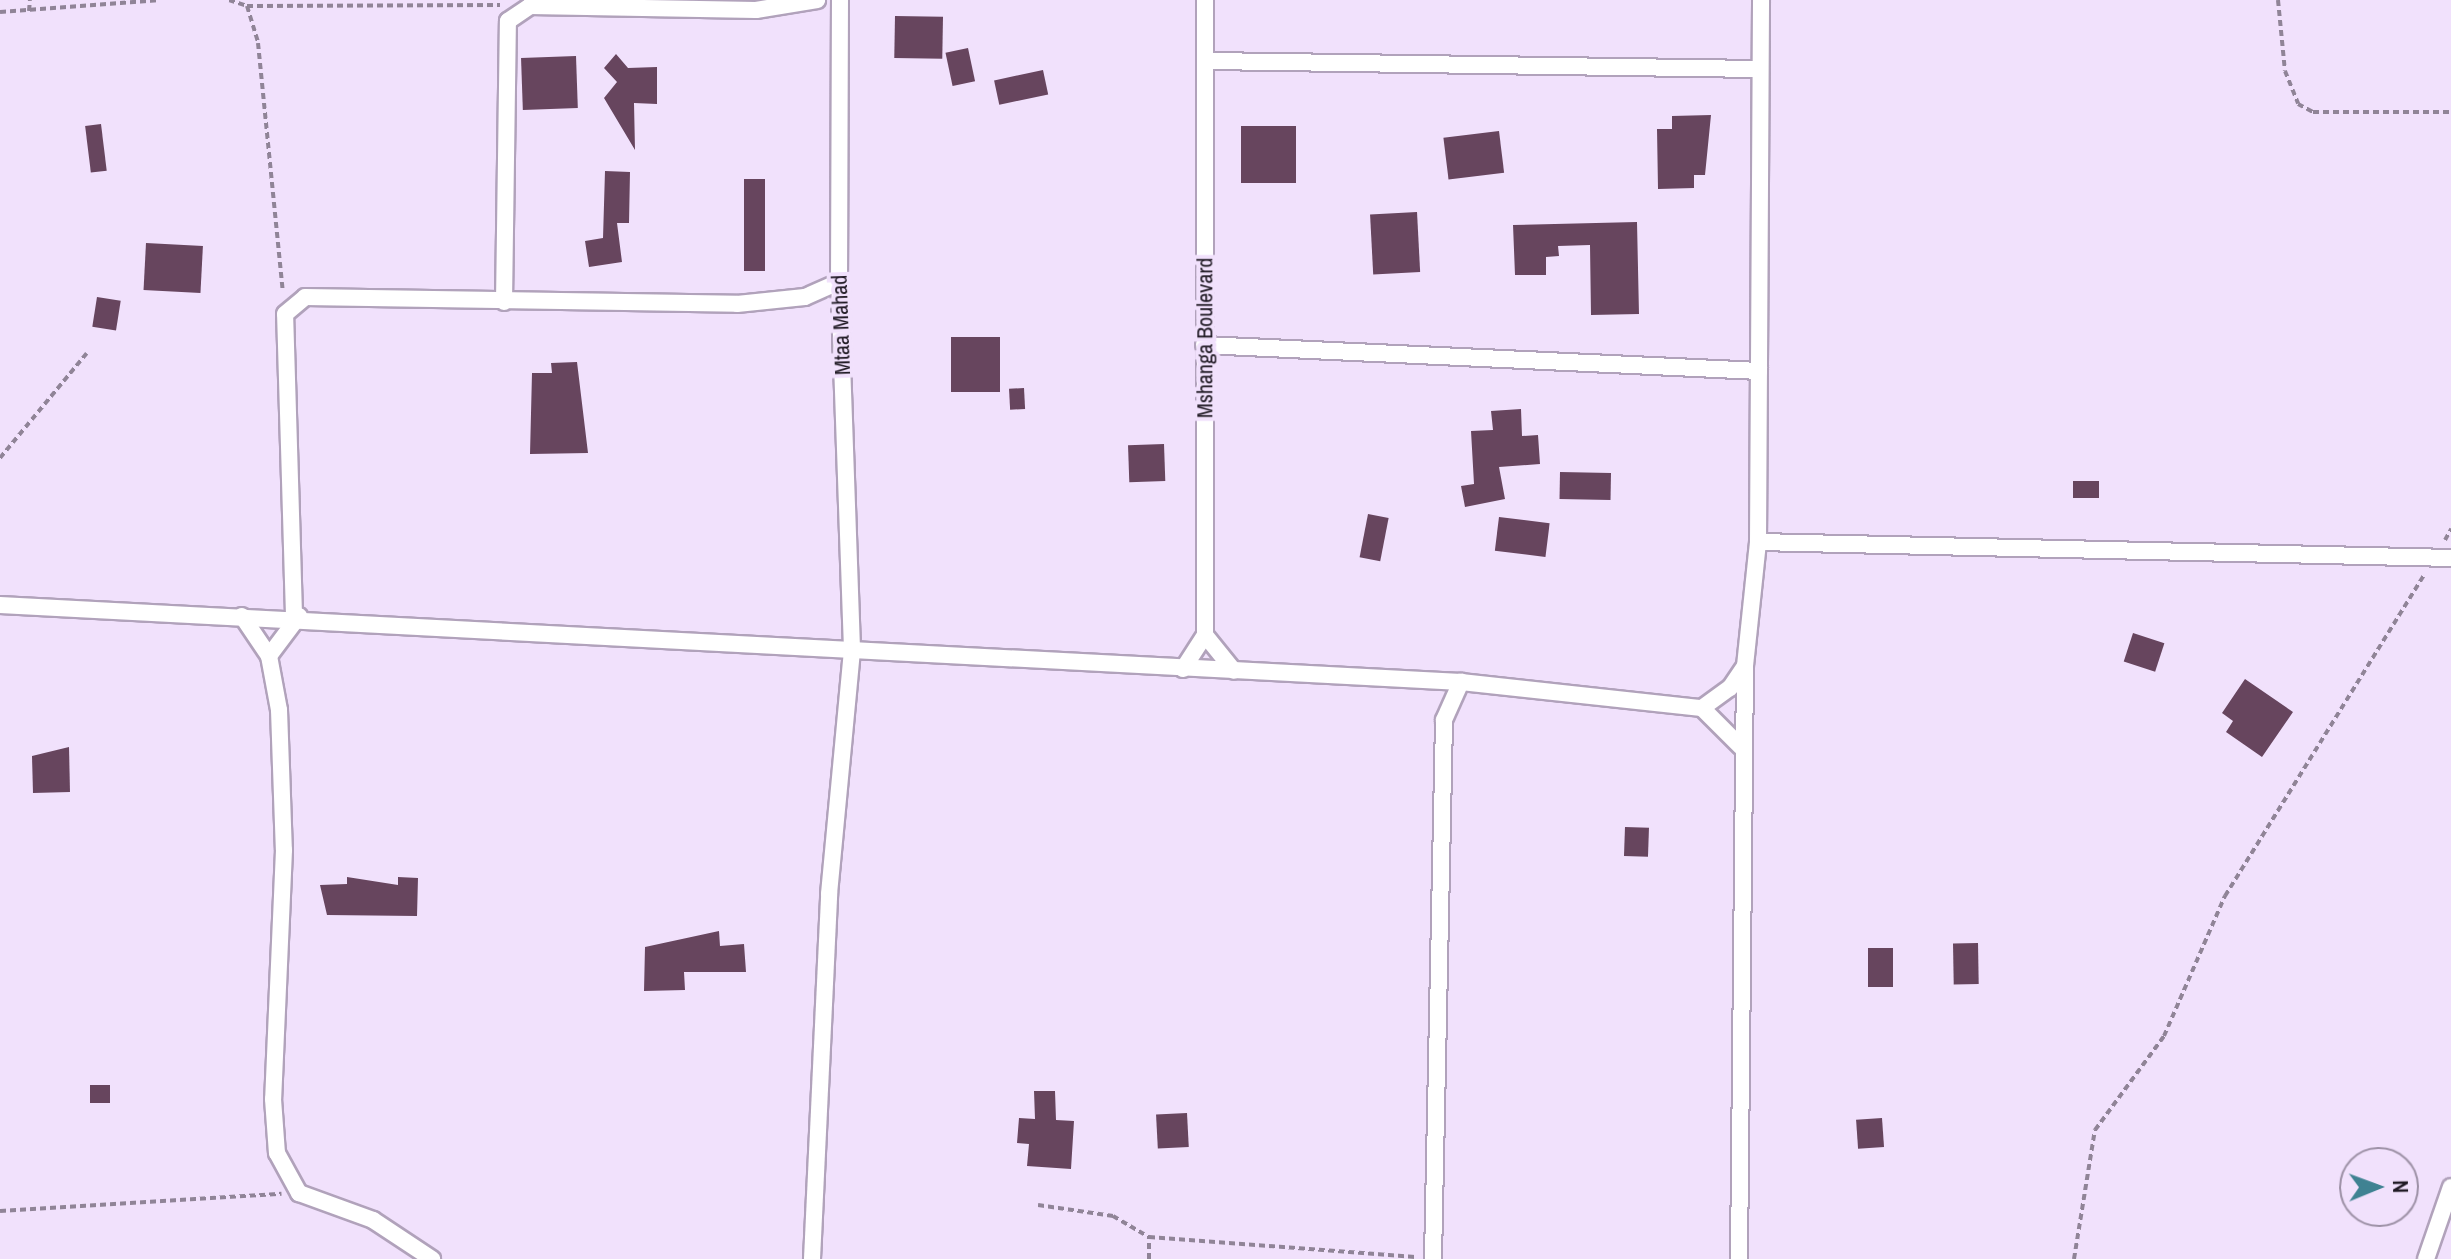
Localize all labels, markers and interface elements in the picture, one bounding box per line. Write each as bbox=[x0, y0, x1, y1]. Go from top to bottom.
street label: Mshanga Boulevard bbox=[1192, 258, 1218, 418]
street label: Mtaa Mahad bbox=[826, 274, 856, 376]
north arrow bbox=[2339, 1147, 2419, 1227]
text: N bbox=[2386, 1180, 2416, 1193]

